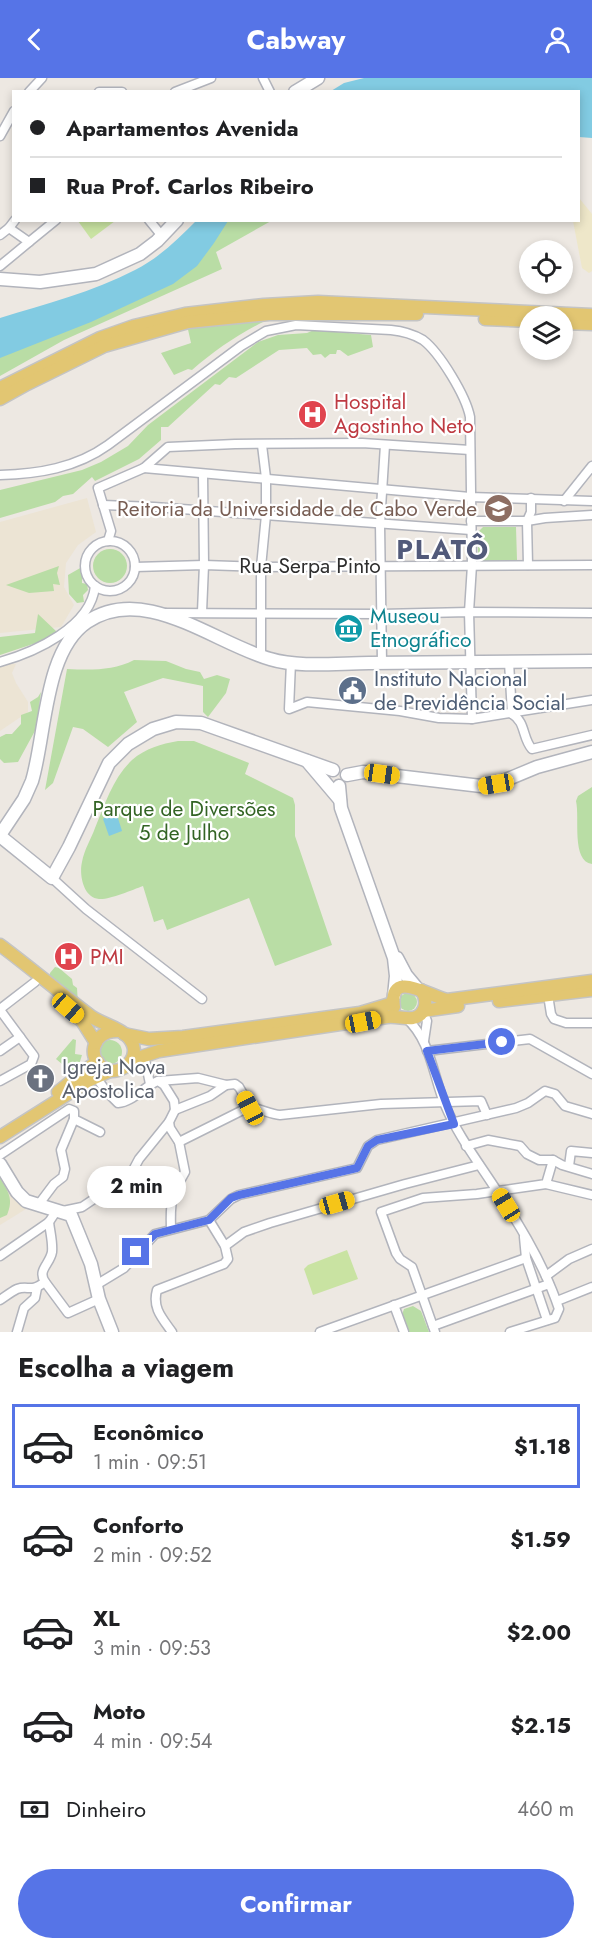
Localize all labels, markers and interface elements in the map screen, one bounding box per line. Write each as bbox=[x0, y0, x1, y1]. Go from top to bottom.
text: Cabway bbox=[247, 20, 345, 59]
icon: back bbox=[18, 23, 51, 56]
icon: person bbox=[541, 23, 574, 56]
text: Apartamentos Avenida bbox=[66, 112, 299, 144]
text: Rua Prof. Carlos Ribeiro bbox=[66, 170, 314, 202]
map controls bbox=[519, 240, 573, 360]
button: locate bbox=[519, 240, 573, 294]
button: layers bbox=[519, 306, 573, 360]
place label: Hospital Agostinho Neto bbox=[334, 387, 474, 441]
hospital icon: Hospital Agostinho Neto bbox=[297, 398, 329, 430]
school or university icon: Reitoria da Universidade de Cabo Verde bbox=[482, 493, 514, 525]
place label: Reitoria da Universidade de Cabo Verde bbox=[117, 494, 477, 524]
district label: PLATÔ bbox=[396, 530, 490, 569]
street label: Rua Serpa Pinto bbox=[239, 551, 381, 581]
place label: Museou Etnográfico bbox=[370, 601, 471, 655]
museum icon: Museou Etnográfico bbox=[333, 612, 365, 644]
place label: Instituto Nacional de Previdência Social bbox=[374, 664, 565, 718]
public building icon: Instituto Nacional de Previdência Social bbox=[337, 675, 369, 707]
car bbox=[363, 763, 401, 785]
car bbox=[477, 772, 515, 796]
park label: Parque de Diversões 5 de Julho bbox=[93, 794, 275, 848]
hospital icon: PMI bbox=[53, 941, 85, 973]
place label: PMI bbox=[90, 942, 124, 972]
car bbox=[49, 989, 87, 1027]
car bbox=[344, 1010, 382, 1034]
route start bbox=[488, 1028, 515, 1055]
place label: Igreja Nova Apostolica bbox=[62, 1052, 165, 1106]
church icon: Igreja Nova Apostolica bbox=[25, 1063, 57, 1095]
car bbox=[234, 1088, 266, 1128]
callout: 2 min bbox=[86, 1165, 186, 1207]
text: 2 min bbox=[110, 1172, 163, 1201]
car bbox=[489, 1185, 523, 1225]
car bbox=[317, 1189, 357, 1217]
route end bbox=[122, 1238, 149, 1265]
text: Escolha a viagem bbox=[18, 1348, 234, 1387]
text: Econômico bbox=[93, 1416, 204, 1448]
icon: car bbox=[21, 1419, 75, 1473]
text: $1.18 bbox=[514, 1430, 571, 1462]
text: 1 min · 09:51 bbox=[93, 1448, 207, 1477]
text: Conforto bbox=[93, 1509, 184, 1541]
icon: car bbox=[21, 1512, 75, 1566]
text: $1.59 bbox=[510, 1523, 571, 1555]
text: 2 min · 09:52 bbox=[93, 1541, 212, 1570]
text: XL bbox=[93, 1602, 120, 1634]
icon: car bbox=[21, 1605, 75, 1659]
text: $2.00 bbox=[507, 1616, 571, 1648]
text: 3 min · 09:53 bbox=[93, 1634, 211, 1663]
text: Moto bbox=[93, 1695, 146, 1727]
icon: car bbox=[21, 1698, 75, 1752]
text: $2.15 bbox=[510, 1709, 571, 1741]
text: 4 min · 09:54 bbox=[93, 1727, 212, 1756]
icon: cash bbox=[18, 1793, 51, 1826]
text: Dinheiro bbox=[66, 1793, 146, 1825]
text: 460 m bbox=[517, 1795, 574, 1824]
button: Confirmar bbox=[18, 1869, 574, 1938]

